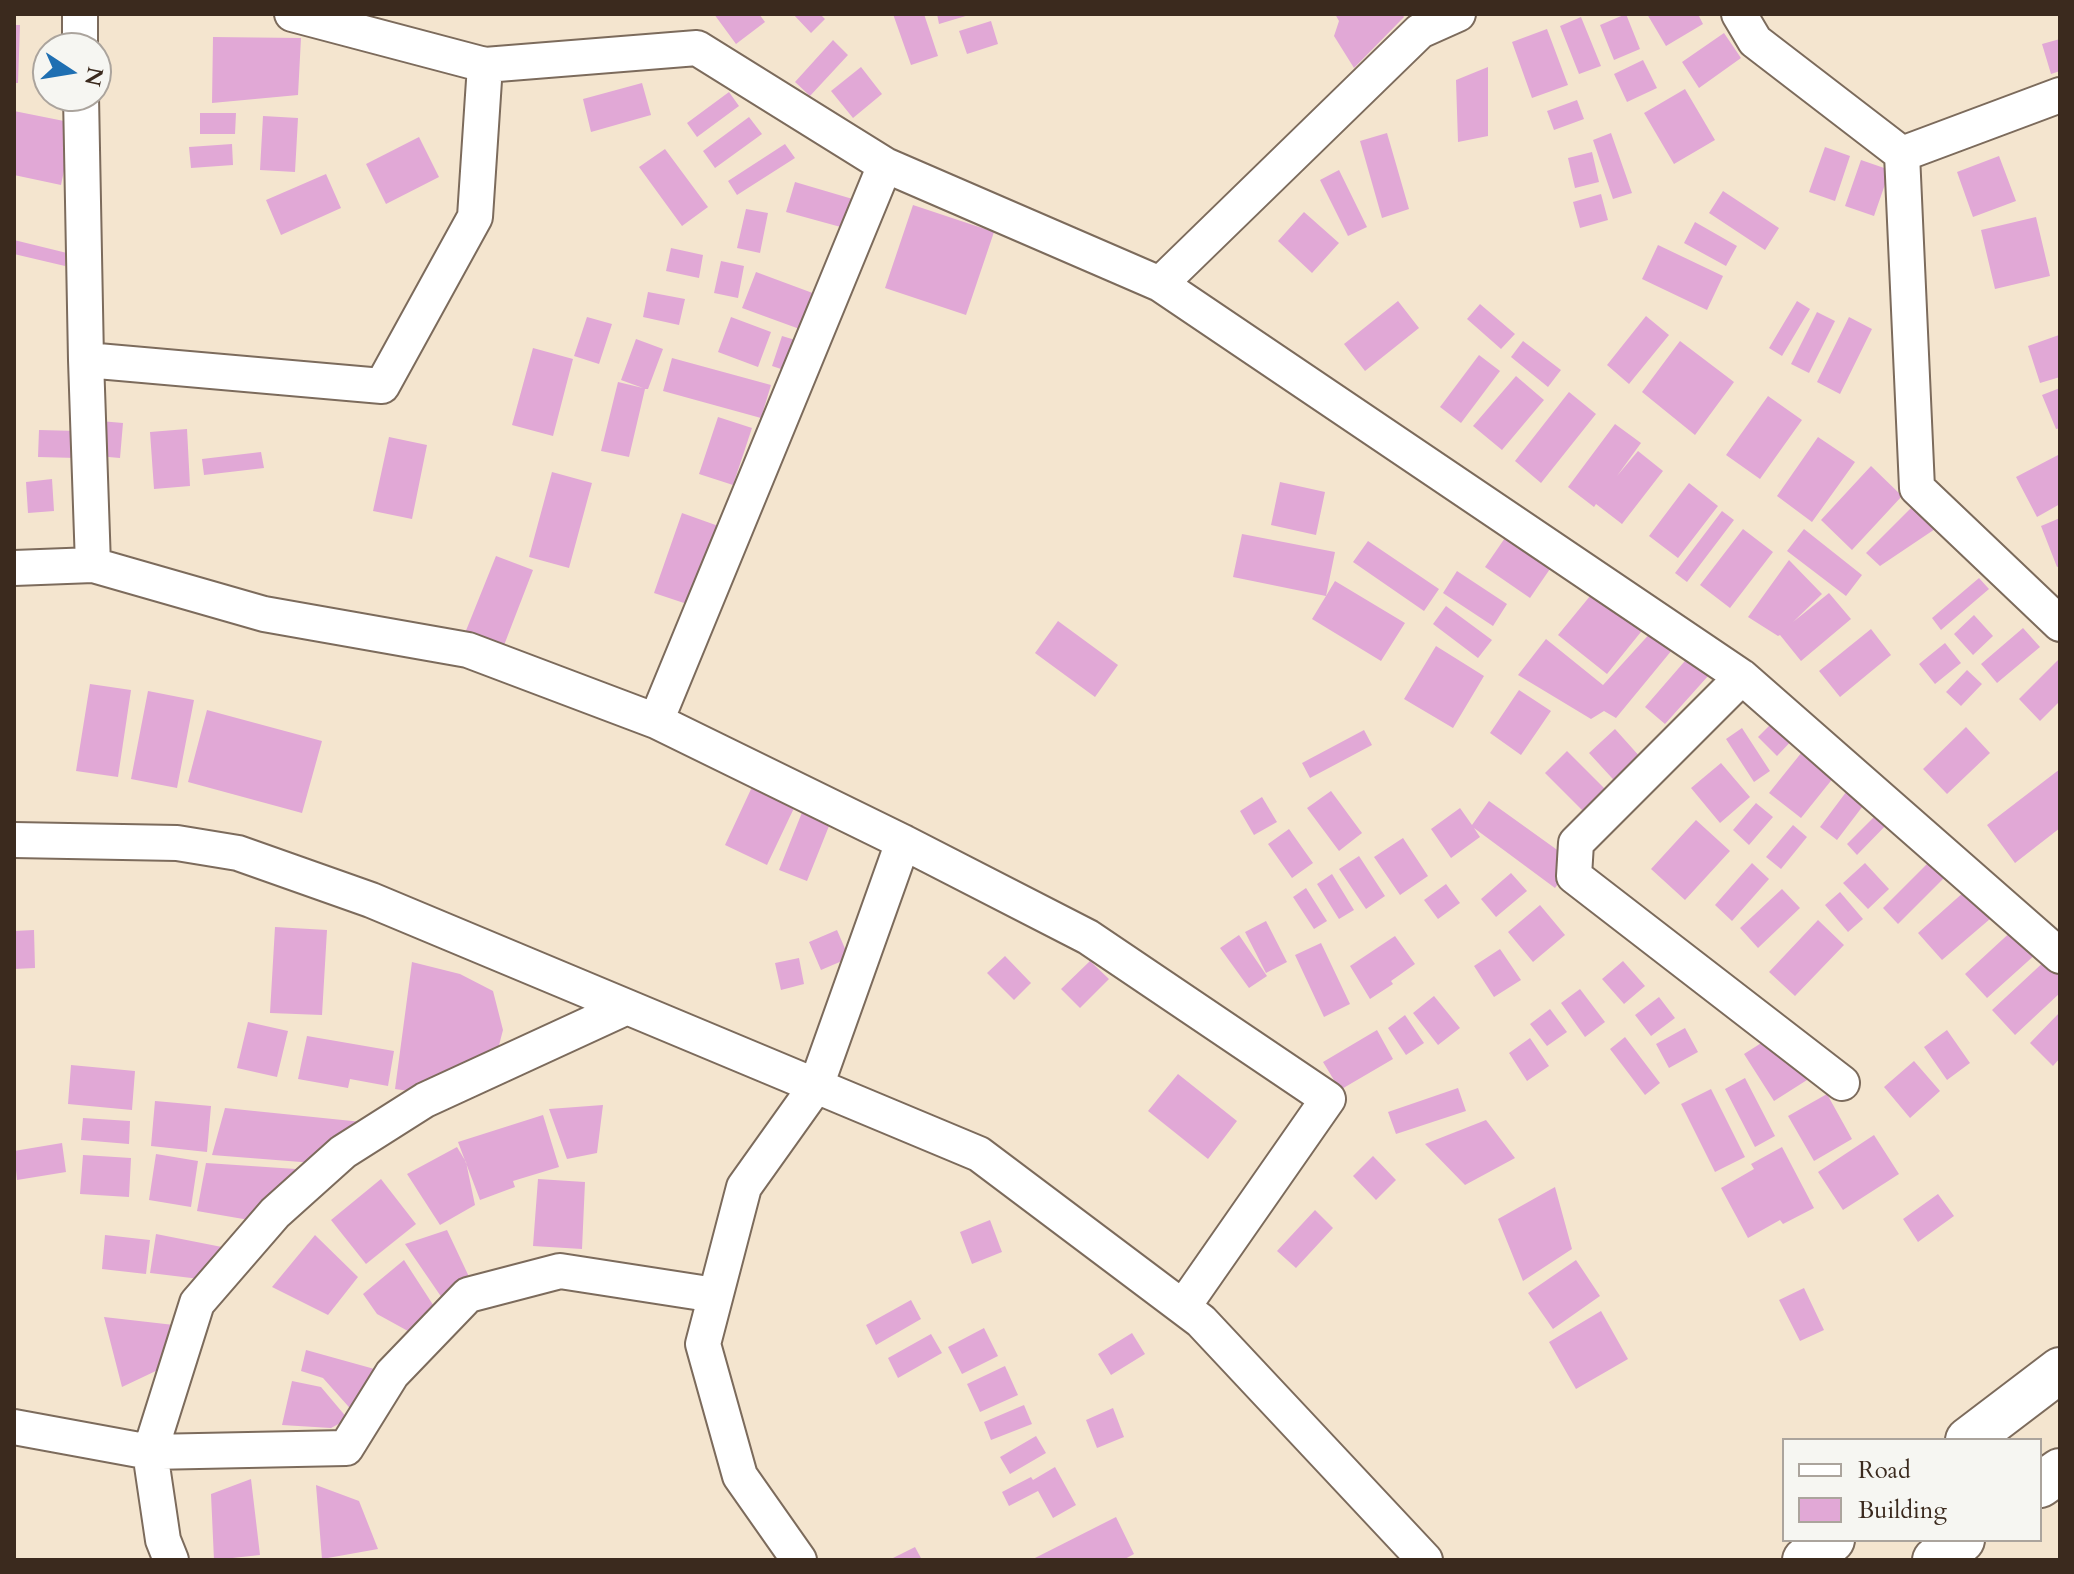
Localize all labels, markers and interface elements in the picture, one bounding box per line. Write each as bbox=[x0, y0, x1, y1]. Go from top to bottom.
north arrow bbox=[32, 32, 112, 112]
text: N bbox=[77, 64, 110, 89]
legend bbox=[1782, 1438, 2042, 1542]
text: Road bbox=[1858, 1454, 1911, 1487]
text: Building bbox=[1858, 1494, 1947, 1527]

